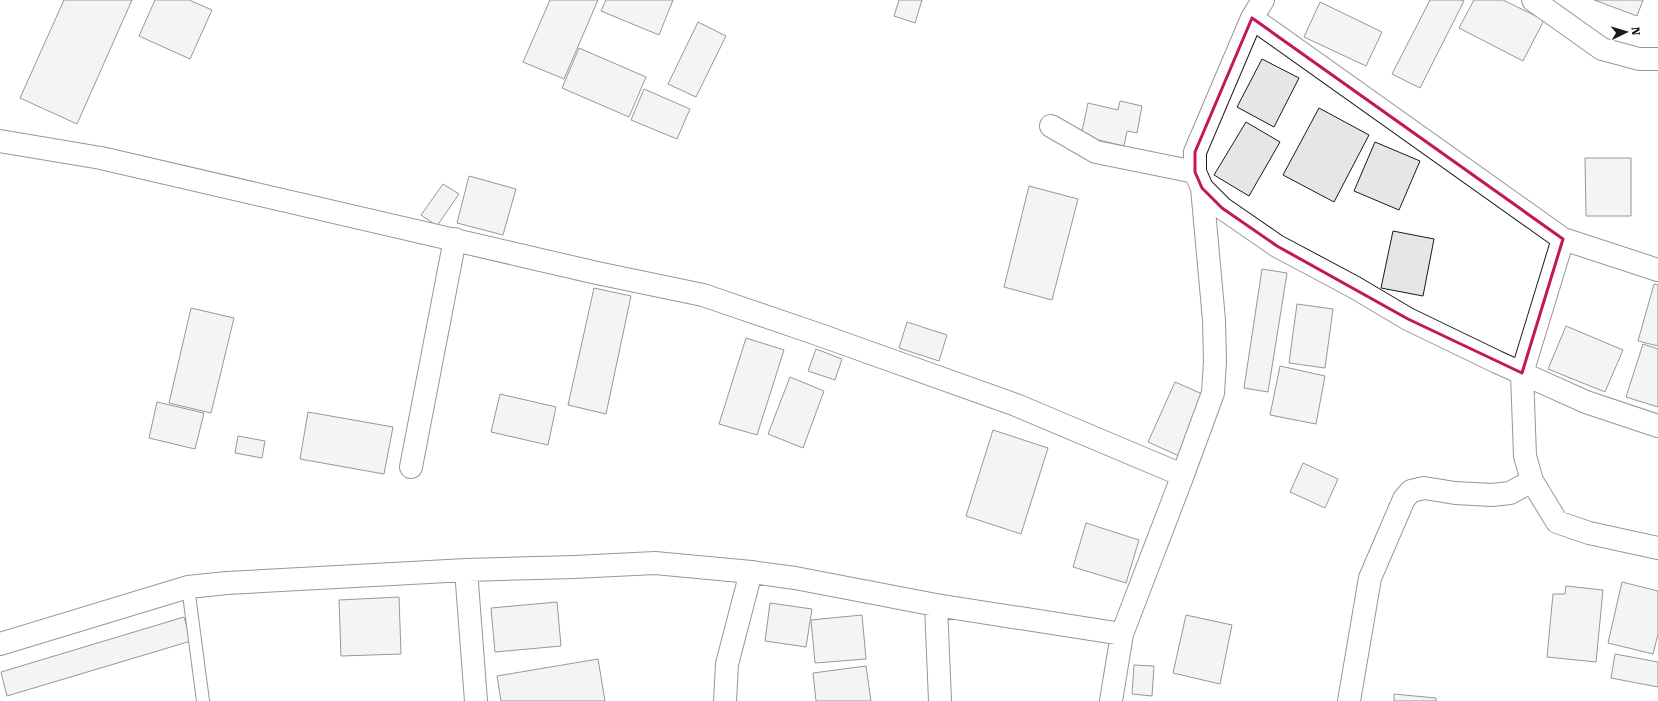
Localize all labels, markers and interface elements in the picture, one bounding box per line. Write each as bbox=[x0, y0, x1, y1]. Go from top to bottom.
north arrow bbox=[1606, 12, 1646, 52]
text: N bbox=[1629, 26, 1642, 36]

